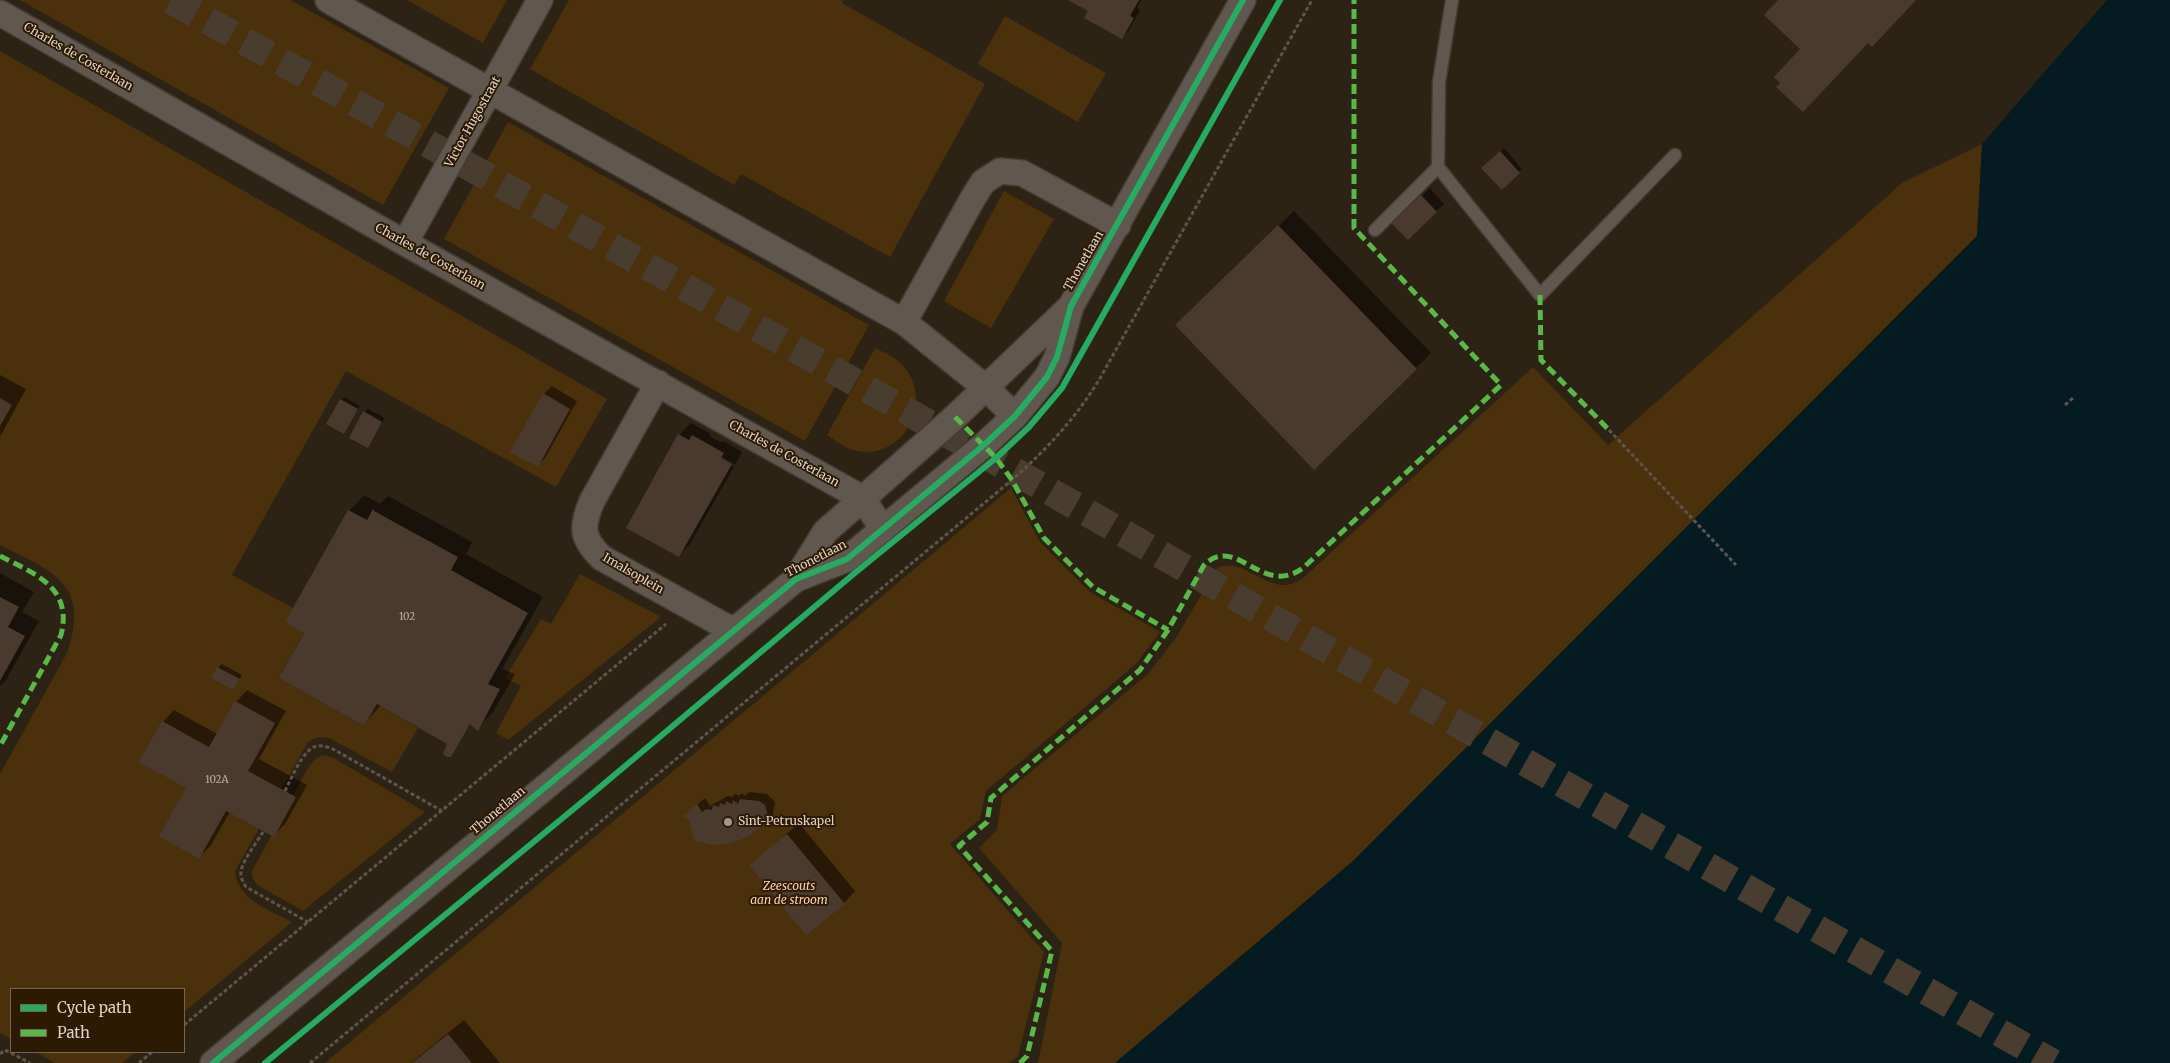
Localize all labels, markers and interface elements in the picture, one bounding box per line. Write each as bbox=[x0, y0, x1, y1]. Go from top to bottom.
street label: Charles de Costerlaan bbox=[21, 20, 135, 94]
street label: Victor Hugostraat bbox=[442, 74, 504, 170]
street label: Charles de Costerlaan bbox=[372, 221, 488, 293]
street label: Thonetlaan bbox=[1061, 228, 1107, 294]
street label: Charles de Costerlaan bbox=[726, 418, 842, 490]
street label: Thonetlaan bbox=[783, 537, 849, 581]
street label: Imalsoplein bbox=[600, 551, 666, 597]
house number: 102 bbox=[399, 611, 415, 623]
house number: 102A bbox=[205, 774, 229, 786]
street label: Thonetlaan bbox=[468, 784, 528, 838]
place label: Sint-Petruskapel bbox=[738, 815, 834, 829]
marker: Sint-Petruskapel bbox=[722, 816, 734, 828]
park label: Zeescouts aan de stroom bbox=[750, 880, 828, 908]
legend bbox=[10, 988, 185, 1053]
text: Cycle path bbox=[57, 998, 132, 1017]
text: Path bbox=[57, 1023, 90, 1042]

